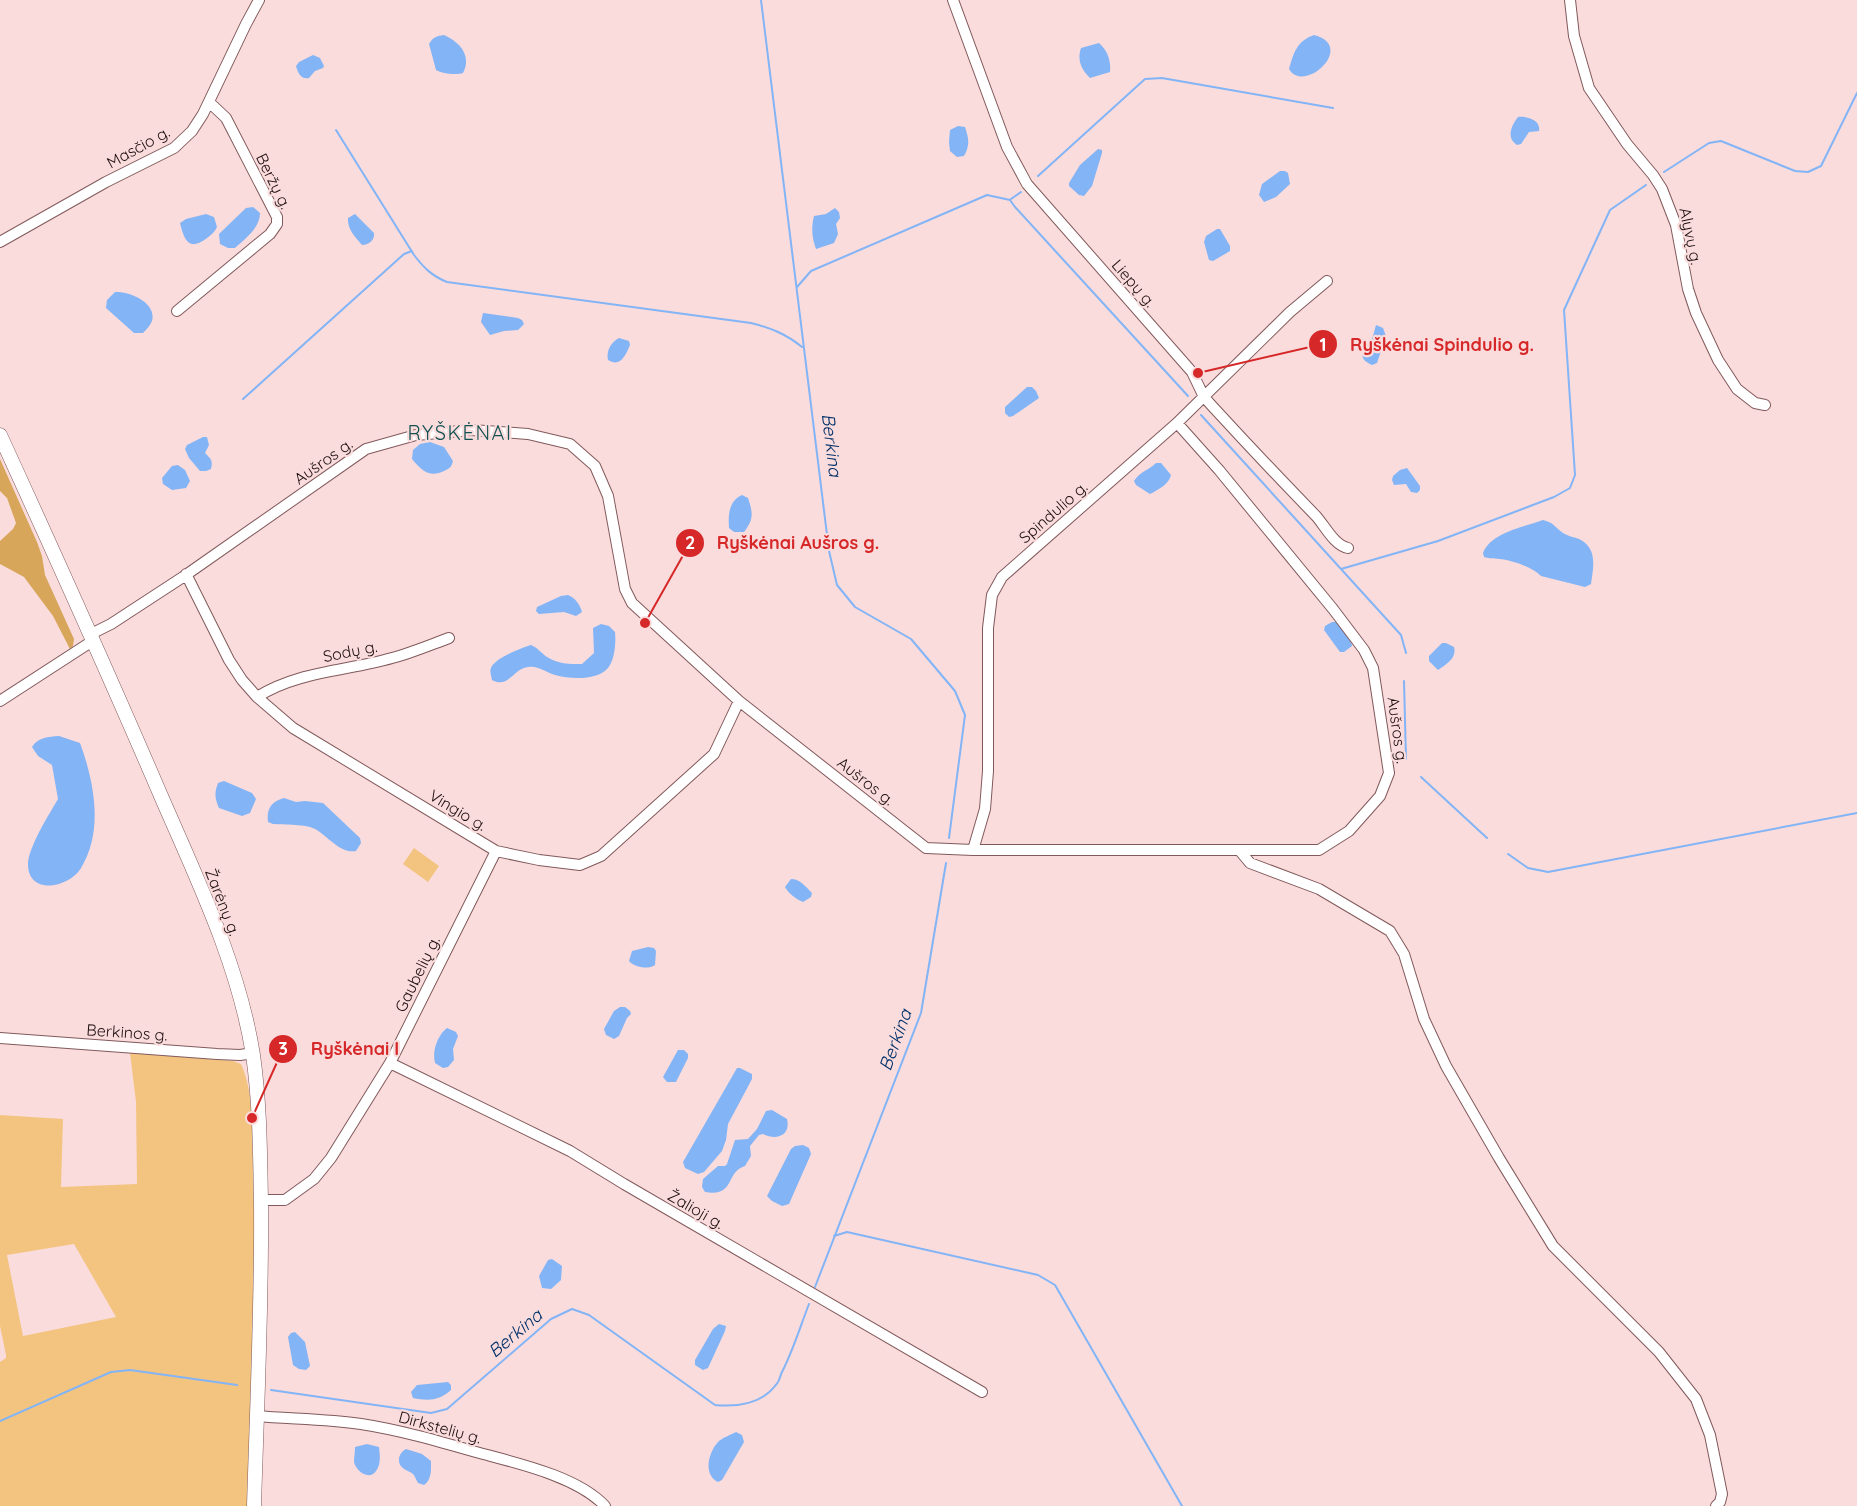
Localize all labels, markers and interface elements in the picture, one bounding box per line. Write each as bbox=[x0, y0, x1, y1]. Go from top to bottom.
street label: Masčio g. bbox=[103, 121, 173, 172]
street label: Beržų g. bbox=[252, 150, 296, 212]
street label: Alyvų g. bbox=[1675, 206, 1707, 266]
street label: Liepų g. bbox=[1108, 255, 1160, 311]
callout: Ryškėnai Spindulio g. bbox=[1308, 326, 1546, 362]
text: 1 bbox=[1319, 333, 1327, 356]
text: Ryškėnai Spindulio g. bbox=[1350, 333, 1534, 356]
water label: Berkina bbox=[817, 412, 847, 479]
district label: RYŠKĖNAI bbox=[408, 420, 512, 445]
street label: Aušros g. bbox=[290, 434, 356, 488]
street label: Spindulio g. bbox=[1015, 477, 1091, 547]
callout: Ryškėnai Aušros g. bbox=[675, 525, 891, 561]
text: 2 bbox=[685, 531, 695, 554]
text: Ryškėnai Aušros g. bbox=[717, 531, 879, 554]
street label: Sodų g. bbox=[321, 636, 379, 666]
street label: Aušros g. bbox=[1383, 695, 1413, 765]
street label: Aušros g. bbox=[833, 752, 899, 810]
street label: Vingio g. bbox=[426, 785, 491, 835]
street label: Žarėnų g. bbox=[201, 866, 245, 939]
street label: Gaubelių g. bbox=[390, 933, 444, 1015]
water label: Berkina bbox=[873, 1005, 917, 1074]
street label: Berkinos g. bbox=[86, 1019, 168, 1045]
callout: Ryškėnai I bbox=[268, 1031, 411, 1067]
text: 3 bbox=[278, 1037, 288, 1060]
text: Ryškėnai I bbox=[311, 1037, 399, 1060]
street label: Žalioji g. bbox=[664, 1185, 728, 1233]
water label: Berkina bbox=[483, 1303, 548, 1362]
street label: Dirkstelių g. bbox=[396, 1406, 484, 1448]

